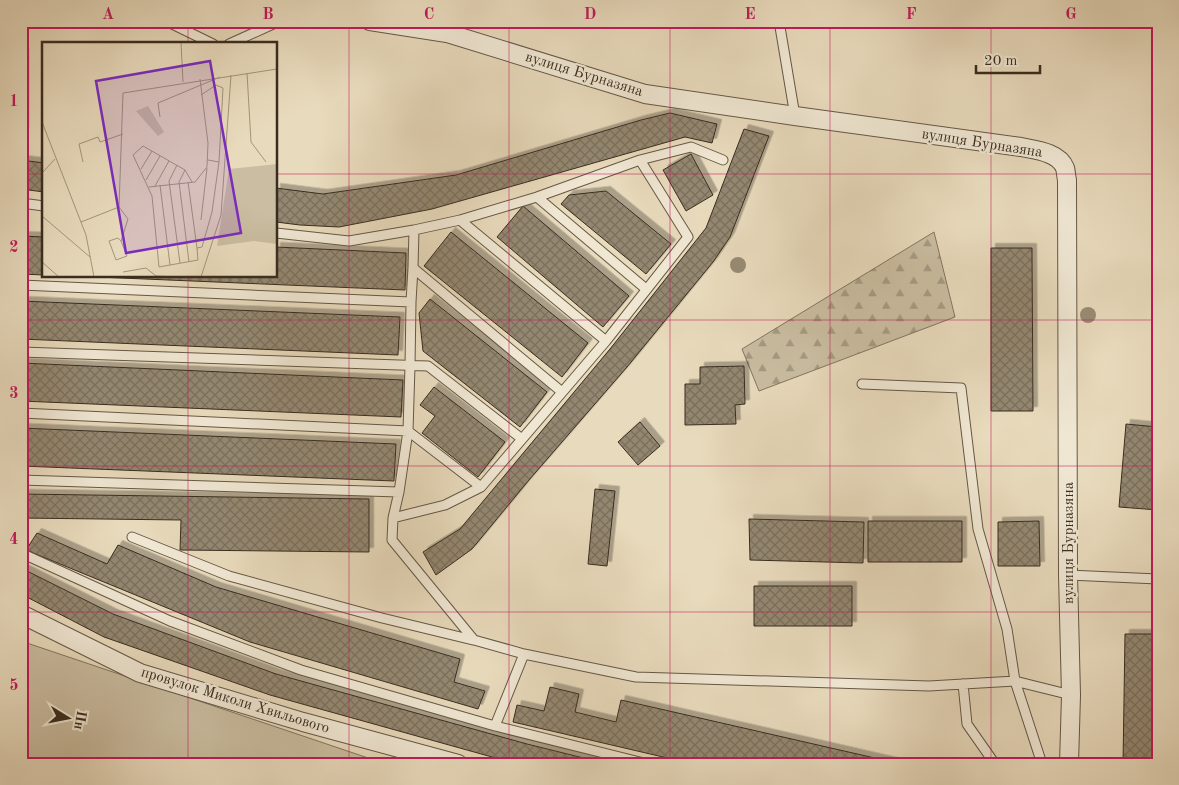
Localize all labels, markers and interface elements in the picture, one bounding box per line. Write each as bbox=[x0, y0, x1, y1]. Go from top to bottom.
text: A bbox=[102, 7, 114, 23]
text: B bbox=[262, 7, 274, 23]
text: C bbox=[424, 7, 434, 23]
text: D bbox=[584, 7, 596, 23]
text: E bbox=[744, 7, 756, 23]
text: F bbox=[906, 7, 917, 23]
text: G bbox=[1065, 7, 1077, 23]
inset map bbox=[42, 42, 278, 278]
scale bar bbox=[976, 42, 1040, 74]
street label: вулиця Бурназяна bbox=[523, 50, 645, 100]
text: 20 m bbox=[984, 54, 1018, 69]
text: 1 bbox=[9, 94, 19, 110]
street label: вулиця Бурназяна bbox=[921, 127, 1044, 161]
text: 2 bbox=[9, 240, 19, 256]
text: 3 bbox=[9, 386, 19, 402]
street label: вулиця Бурназяна bbox=[1062, 481, 1077, 604]
text: 4 bbox=[9, 532, 19, 548]
street label: провулок Миколи Хвильового bbox=[139, 665, 331, 737]
text: 5 bbox=[9, 678, 19, 694]
north arrow bbox=[42, 692, 92, 742]
text: Пн bbox=[71, 709, 88, 731]

